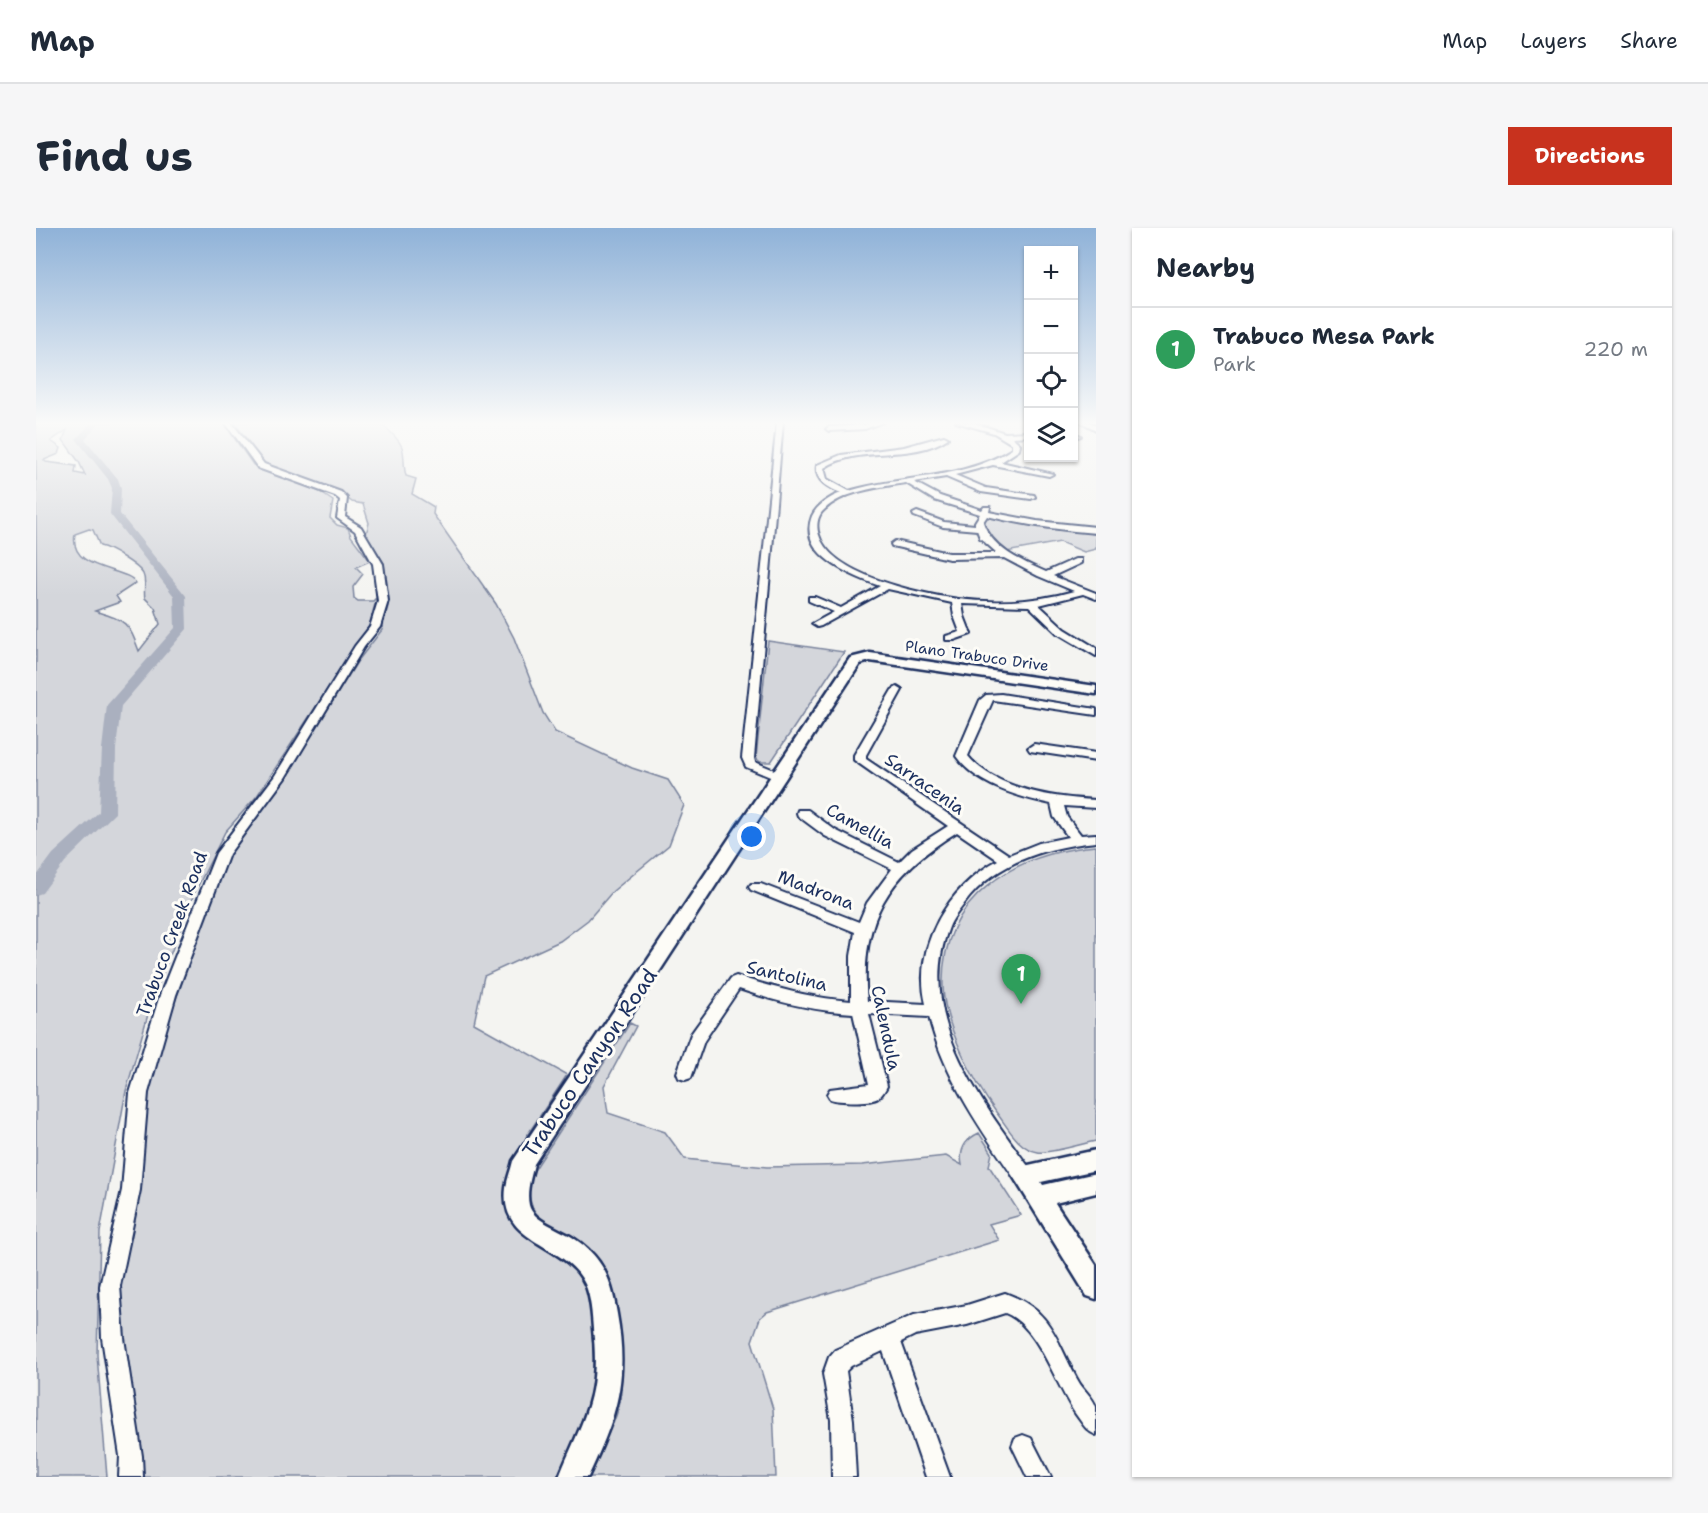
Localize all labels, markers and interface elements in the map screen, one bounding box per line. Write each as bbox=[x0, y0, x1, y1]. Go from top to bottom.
text: Map bbox=[30, 22, 95, 60]
text: Map bbox=[1442, 27, 1487, 55]
text: Layers bbox=[1520, 27, 1587, 55]
text: Share bbox=[1620, 27, 1678, 55]
button: Directions bbox=[1508, 127, 1672, 185]
text: Find us bbox=[36, 128, 193, 184]
map controls bbox=[1024, 246, 1078, 462]
button: + bbox=[1024, 246, 1078, 300]
text: Nearby bbox=[1156, 250, 1255, 285]
button: − bbox=[1024, 300, 1078, 354]
text: Trabuco Mesa Park bbox=[1213, 322, 1435, 351]
text: 1 bbox=[1171, 336, 1180, 362]
text: 220 m bbox=[1584, 336, 1648, 362]
text: Park bbox=[1213, 351, 1256, 377]
button: locate bbox=[1024, 354, 1078, 408]
button: layers bbox=[1024, 408, 1078, 462]
street label: Plano Trabuco Drive bbox=[904, 636, 1050, 676]
street label: Sarracenia bbox=[880, 748, 970, 820]
street label: Camellia bbox=[822, 798, 898, 854]
your location bbox=[737, 822, 766, 851]
street label: Trabuco Creek Road bbox=[131, 848, 213, 1020]
street label: Madrona bbox=[774, 864, 858, 916]
pin: 1 bbox=[1002, 954, 1040, 1004]
street label: Santolina bbox=[744, 955, 830, 997]
street label: Trabuco Canyon Road bbox=[516, 963, 664, 1163]
street label: Calendula bbox=[865, 983, 907, 1073]

